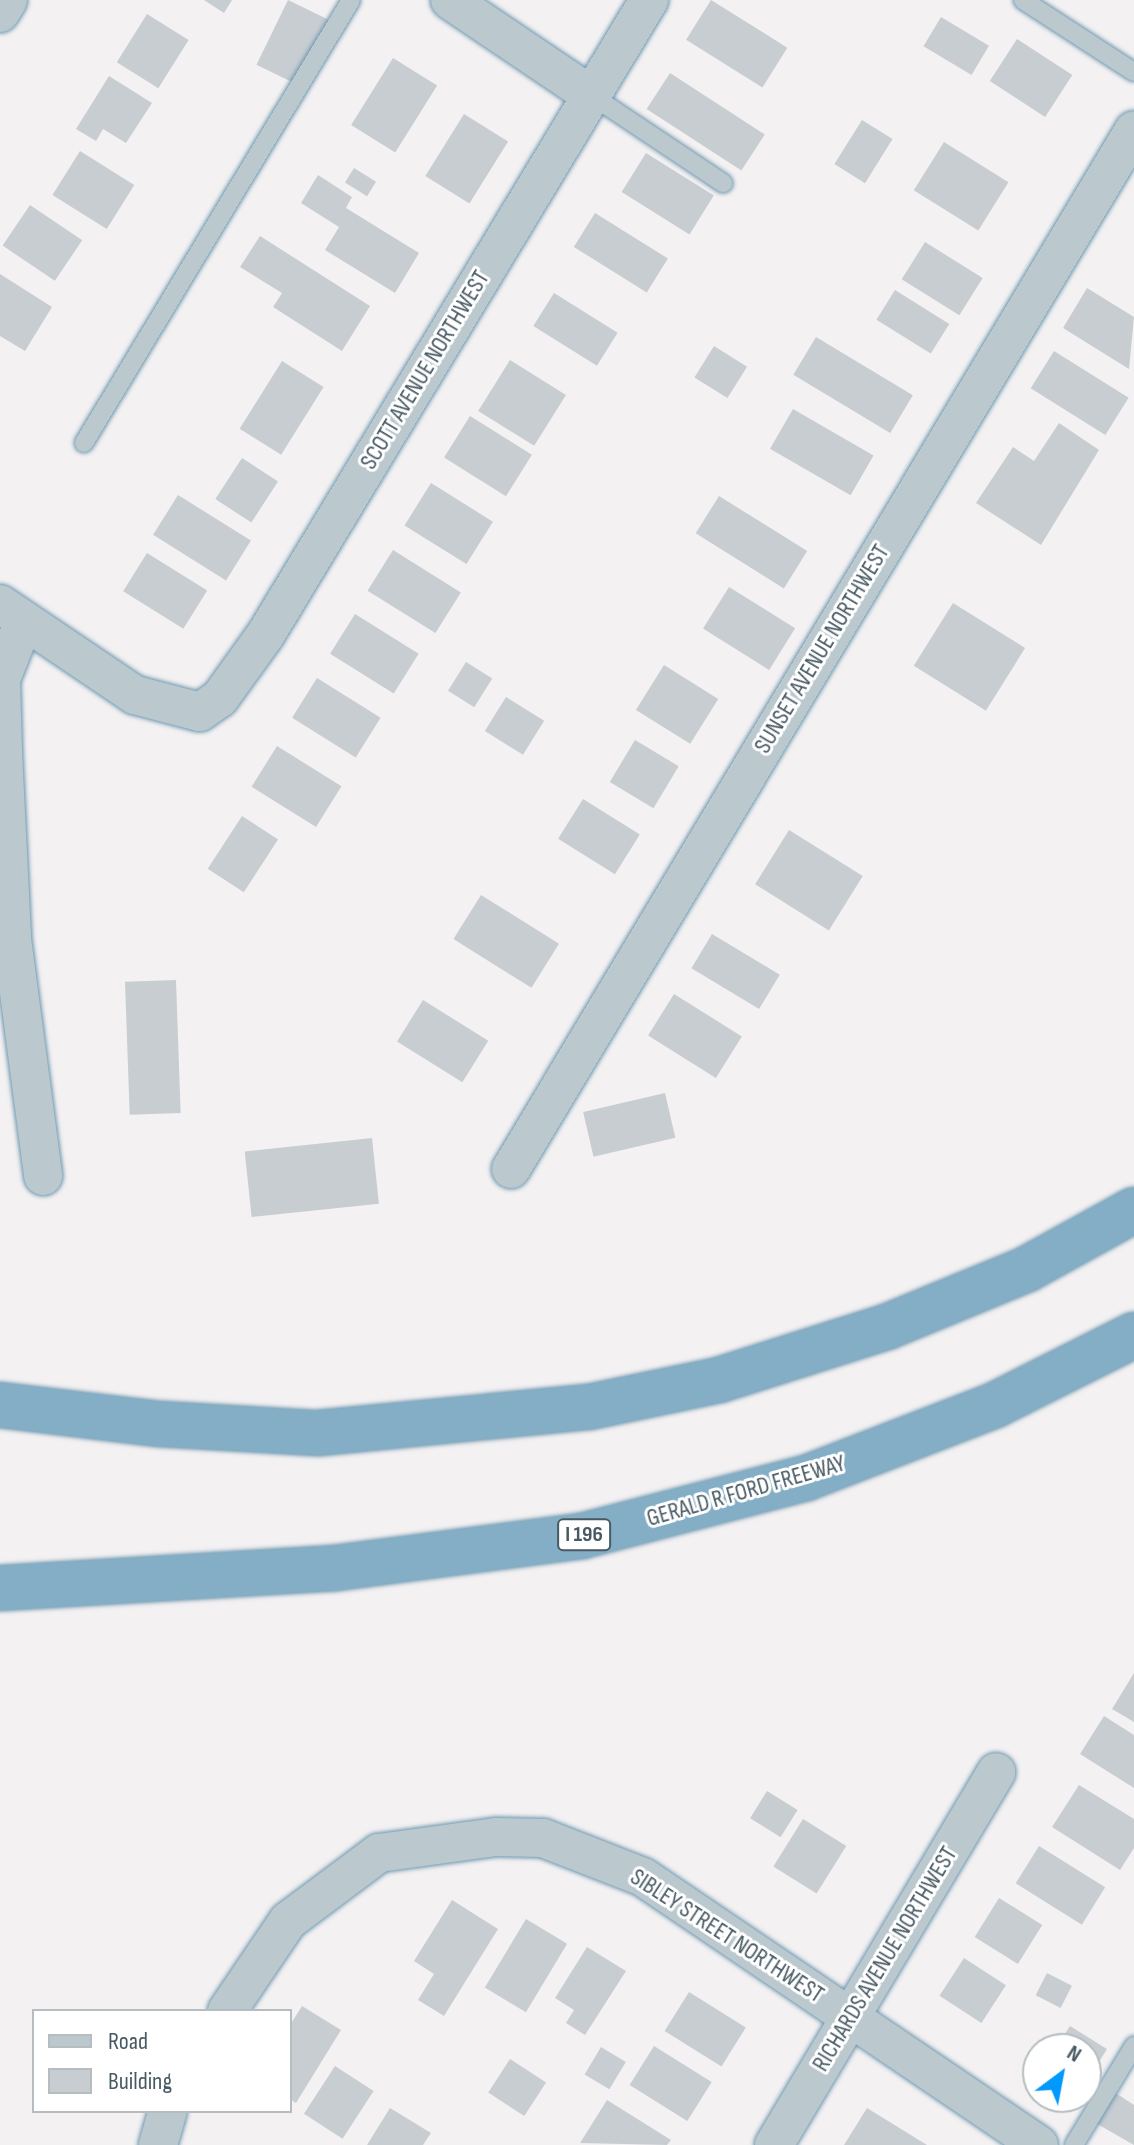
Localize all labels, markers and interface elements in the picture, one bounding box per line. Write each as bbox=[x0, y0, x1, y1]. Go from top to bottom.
street label: SCOTT AVENUE NORTHWEST bbox=[354, 265, 496, 475]
street label: SUNSET AVENUE NORTHWEST bbox=[748, 539, 896, 759]
street label: GERALD R FORD FREEWAY bbox=[644, 1449, 848, 1533]
road number: I 196 bbox=[556, 1517, 612, 1553]
street label: RICHARDS AVENUE NORTHWEST bbox=[806, 1841, 964, 2077]
street label: SIBLEY STREET NORTHWEST bbox=[625, 1863, 829, 2009]
legend bbox=[32, 2009, 292, 2113]
text: Road bbox=[108, 2027, 148, 2056]
north arrow bbox=[1022, 2033, 1102, 2113]
text: N bbox=[1062, 2039, 1086, 2068]
text: Building bbox=[108, 2067, 172, 2096]

